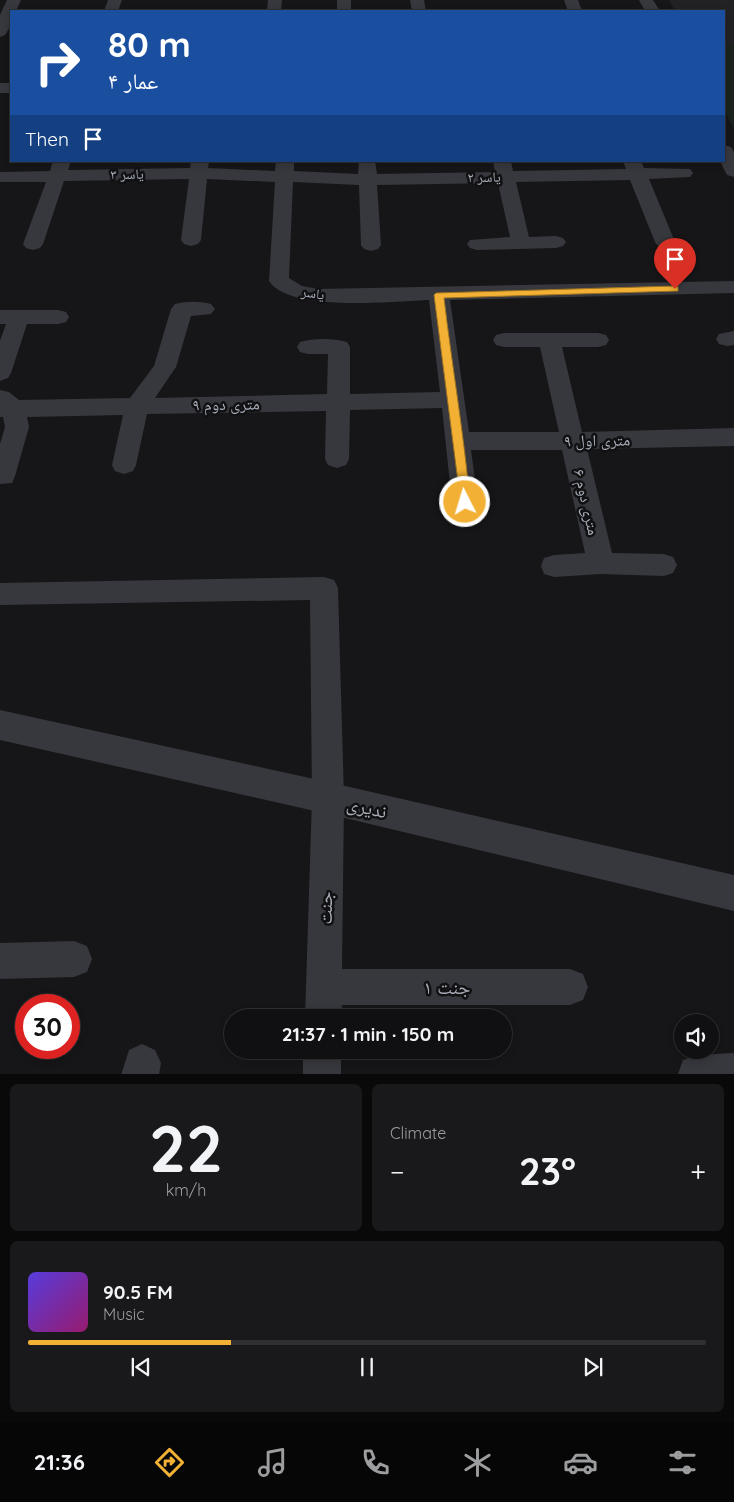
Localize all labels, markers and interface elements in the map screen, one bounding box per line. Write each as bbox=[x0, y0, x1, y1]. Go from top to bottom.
text: 80 m bbox=[108, 22, 191, 66]
icon: right bbox=[25, 30, 90, 95]
text: عمار ۴ bbox=[108, 67, 158, 95]
icon: arrive bbox=[79, 125, 107, 153]
text: Then bbox=[25, 127, 69, 151]
street label: یاسر ۳ bbox=[110, 165, 144, 183]
street label: یاسر ۲ bbox=[467, 168, 501, 186]
pin bbox=[654, 238, 696, 289]
icon: arrive bbox=[661, 245, 689, 273]
street label: یاسر bbox=[299, 282, 326, 304]
street label: ۹ متری دوم bbox=[192, 393, 260, 416]
street label: ۹ متری اول bbox=[564, 429, 630, 452]
street label: ۶ متری دوم bbox=[569, 467, 604, 537]
position arrow bbox=[438, 475, 490, 527]
street label: ندیری bbox=[345, 791, 389, 823]
street label: جنت bbox=[313, 891, 337, 925]
street label: جنت ۱ bbox=[424, 975, 470, 999]
speed limit sign: 30 bbox=[15, 994, 80, 1059]
map controls bbox=[674, 1014, 719, 1059]
button: sound bbox=[674, 1014, 719, 1059]
text: 21:37 · 1 min · 150 m bbox=[282, 1022, 454, 1046]
text: 22 bbox=[149, 1107, 223, 1188]
text: Climate bbox=[390, 1123, 446, 1143]
text: 23° bbox=[519, 1147, 576, 1195]
text: − bbox=[390, 1154, 405, 1189]
text: + bbox=[690, 1154, 706, 1189]
text: km/h bbox=[166, 1180, 206, 1200]
text: 90.5 FM bbox=[103, 1280, 173, 1304]
text: Music bbox=[103, 1304, 145, 1324]
icon: previous bbox=[127, 1353, 155, 1381]
icon: pause bbox=[353, 1353, 381, 1381]
icon: next bbox=[579, 1353, 607, 1381]
icon: directions bbox=[152, 1445, 187, 1480]
icon: music bbox=[255, 1445, 290, 1480]
icon: phone bbox=[358, 1445, 393, 1480]
icon: climate bbox=[460, 1445, 495, 1480]
icon: car bbox=[563, 1445, 598, 1480]
icon: filters bbox=[665, 1445, 700, 1480]
text: 21:36 bbox=[34, 1448, 85, 1476]

